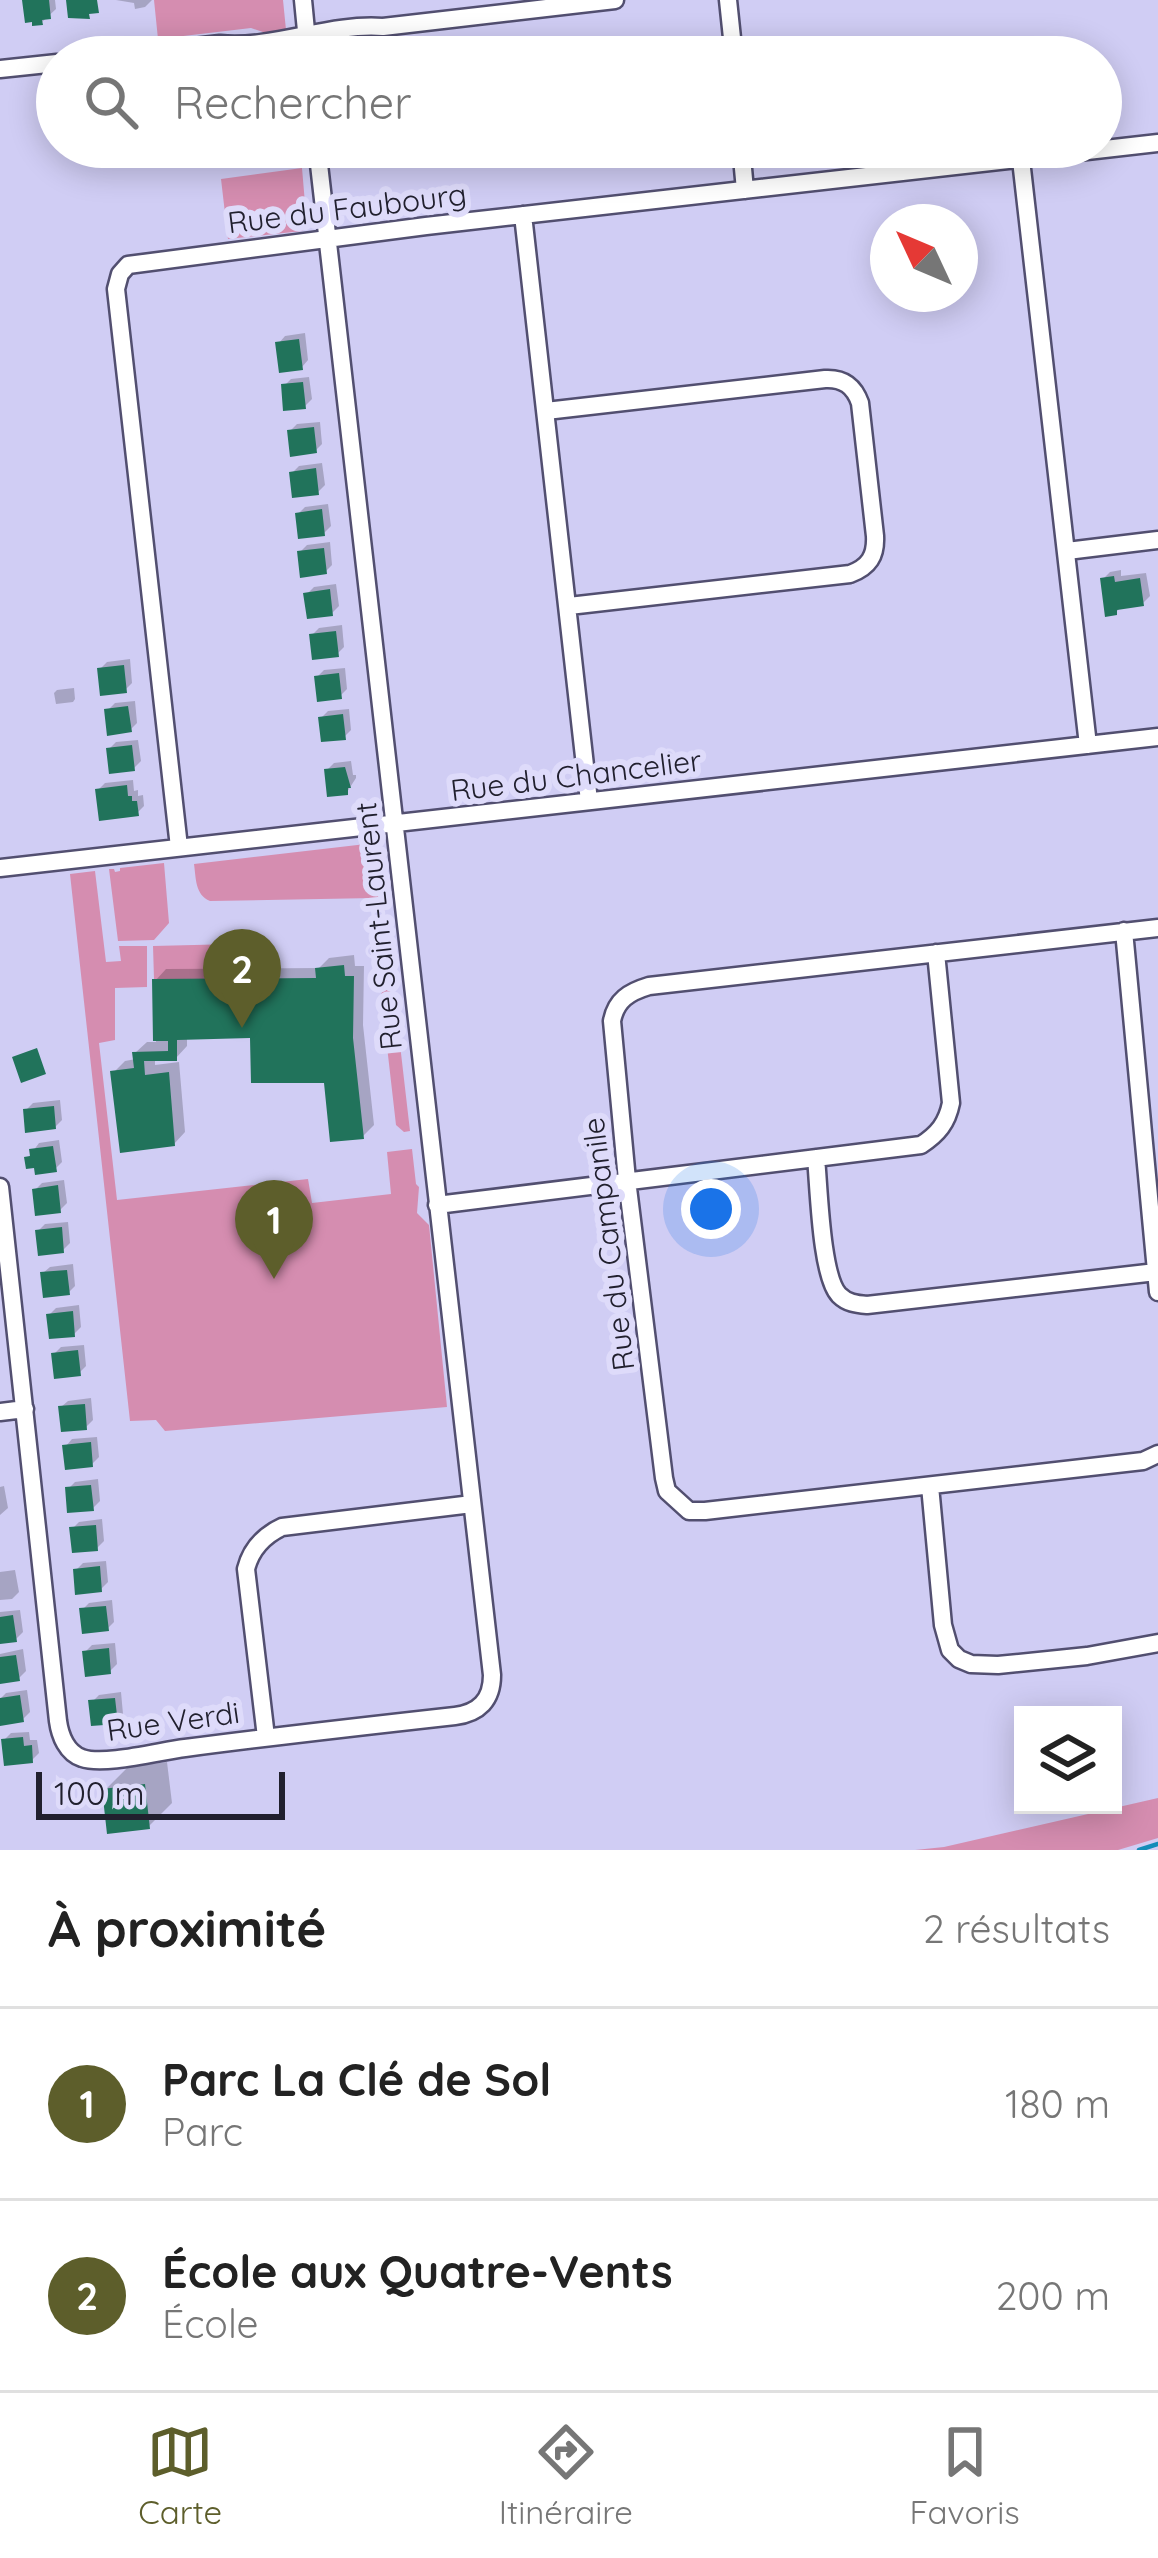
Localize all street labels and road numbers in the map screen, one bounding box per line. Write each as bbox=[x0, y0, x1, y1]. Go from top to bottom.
street label: Rue du Faubourg bbox=[225, 174, 469, 242]
street label: Rue du Chancelier bbox=[448, 741, 704, 809]
street label: Rue Saint-Laurent bbox=[346, 800, 410, 1052]
street label: Rue du Campanile bbox=[574, 1115, 642, 1373]
street label: Rue Verdi bbox=[104, 1693, 242, 1749]

